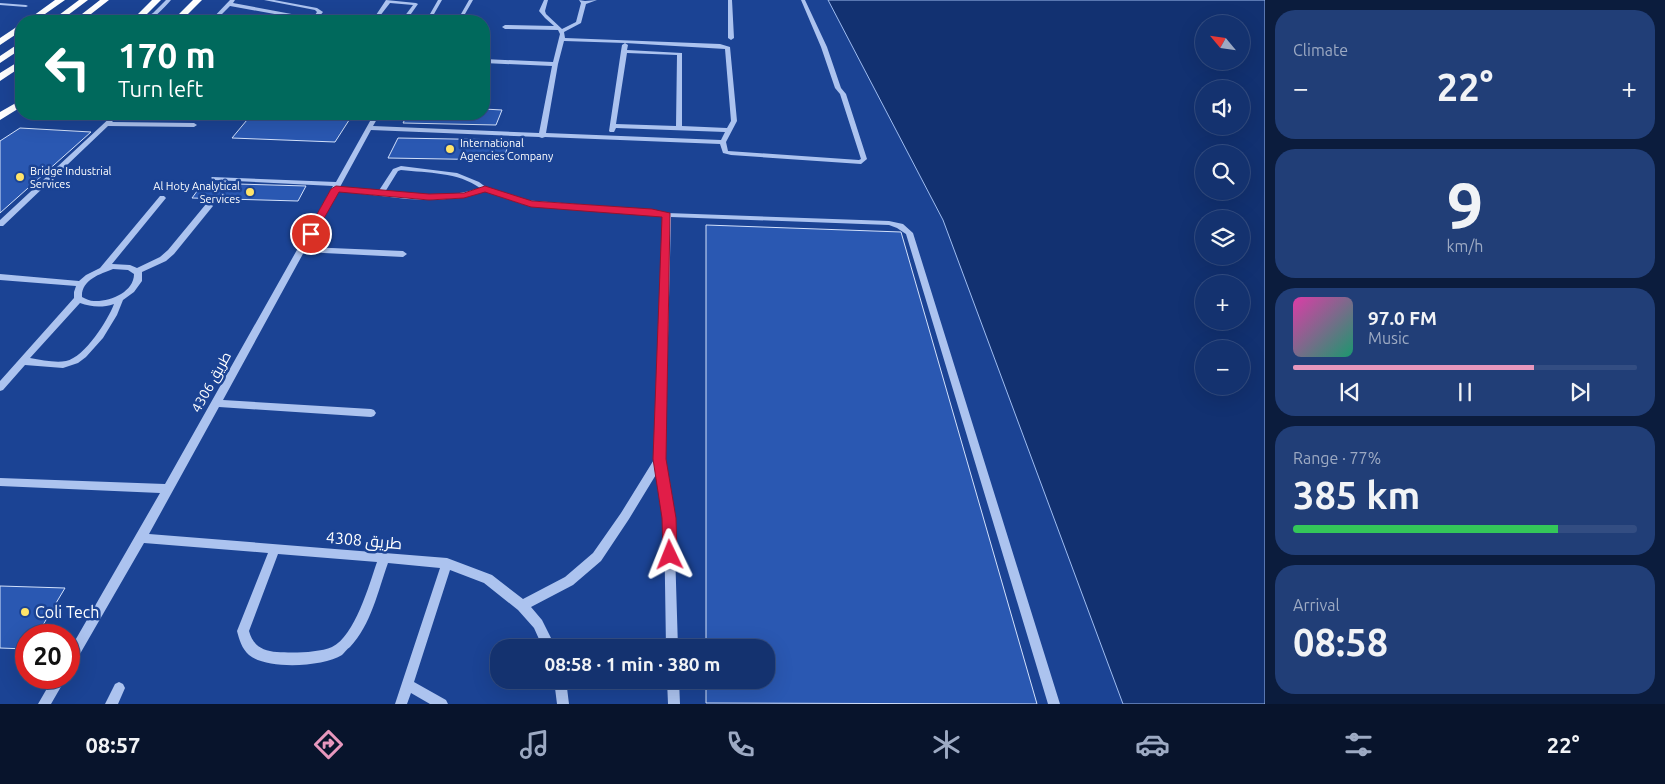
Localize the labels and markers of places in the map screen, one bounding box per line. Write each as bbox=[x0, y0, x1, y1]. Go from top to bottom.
place label: International Agencies Company bbox=[460, 137, 554, 162]
marker: International Agencies Company bbox=[444, 143, 456, 155]
place label: Bridge Industrial Services bbox=[30, 165, 112, 190]
marker: Bridge Industrial Services bbox=[14, 171, 26, 183]
place label: Al Hoty Analytical Services bbox=[153, 180, 240, 205]
marker: Al Hoty Analytical Services bbox=[244, 186, 256, 198]
pin bbox=[290, 213, 332, 255]
place label: Coli Tech bbox=[35, 603, 99, 621]
marker: Coli Tech bbox=[19, 606, 31, 618]

